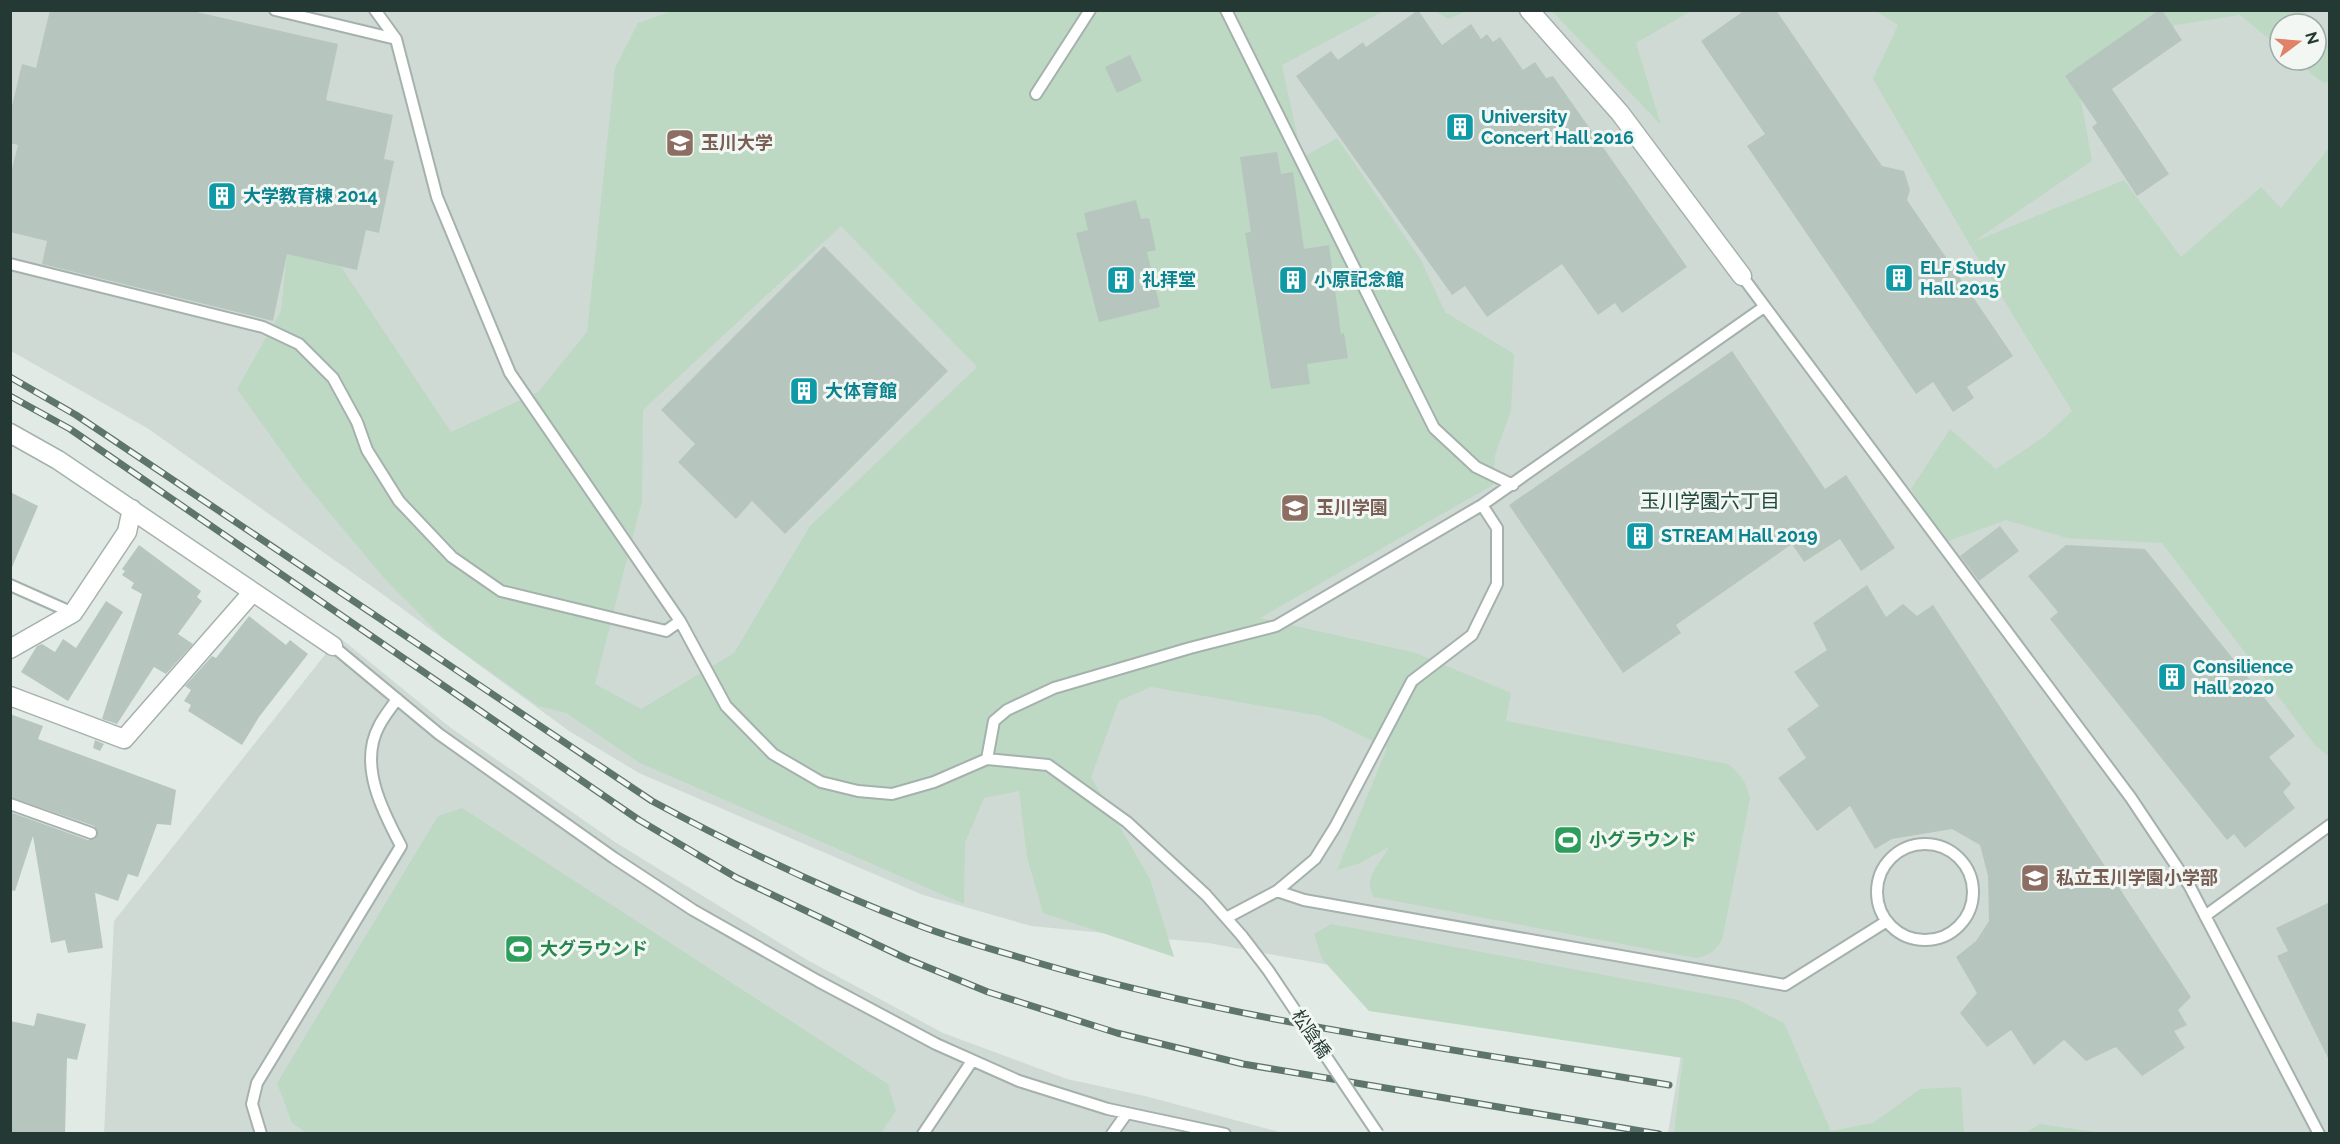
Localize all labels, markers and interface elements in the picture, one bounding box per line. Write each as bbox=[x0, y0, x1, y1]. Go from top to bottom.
north arrow bbox=[2268, 12, 2328, 72]
text: N bbox=[2301, 30, 2323, 46]
place label: University Concert Hall 2016 bbox=[1481, 106, 1634, 148]
building icon: University Concert Hall 2016 bbox=[1444, 111, 1476, 143]
school or university icon: 玉川大学 bbox=[664, 127, 696, 159]
place label: 玉川大学 bbox=[701, 132, 773, 153]
building icon: 大学教育棟 2014 bbox=[206, 180, 238, 212]
place label: 大学教育棟 2014 bbox=[243, 185, 378, 206]
place label: ELF Study Hall 2015 bbox=[1920, 257, 2006, 299]
building icon: ELF Study Hall 2015 bbox=[1883, 262, 1915, 294]
building icon: 礼拝堂 bbox=[1105, 264, 1137, 296]
building icon: 小原記念館 bbox=[1277, 264, 1309, 296]
place label: 礼拝堂 bbox=[1142, 269, 1196, 290]
place label: 小原記念館 bbox=[1314, 269, 1404, 290]
building icon: 大体育館 bbox=[788, 375, 820, 407]
place label: 大体育館 bbox=[825, 380, 897, 401]
district label: 玉川学園六丁目 bbox=[1640, 489, 1780, 513]
school or university icon: 玉川学園 bbox=[1279, 492, 1311, 524]
place label: 玉川学園 bbox=[1316, 497, 1388, 518]
building icon: STREAM Hall 2019 bbox=[1624, 520, 1656, 552]
place label: STREAM Hall 2019 bbox=[1661, 525, 1818, 546]
place label: Consilience Hall 2020 bbox=[2193, 656, 2294, 698]
building icon: Consilience Hall 2020 bbox=[2156, 661, 2188, 693]
sports icon: 小グラウンド bbox=[1552, 824, 1584, 856]
place label: 小グラウンド bbox=[1589, 829, 1697, 850]
school or university icon: 私立玉川学園小学部 bbox=[2019, 862, 2051, 894]
place label: 私立玉川学園小学部 bbox=[2056, 867, 2218, 888]
sports icon: 大グラウンド bbox=[503, 933, 535, 965]
place label: 大グラウンド bbox=[540, 938, 648, 959]
street label: 松陰橋 bbox=[1288, 1005, 1335, 1062]

